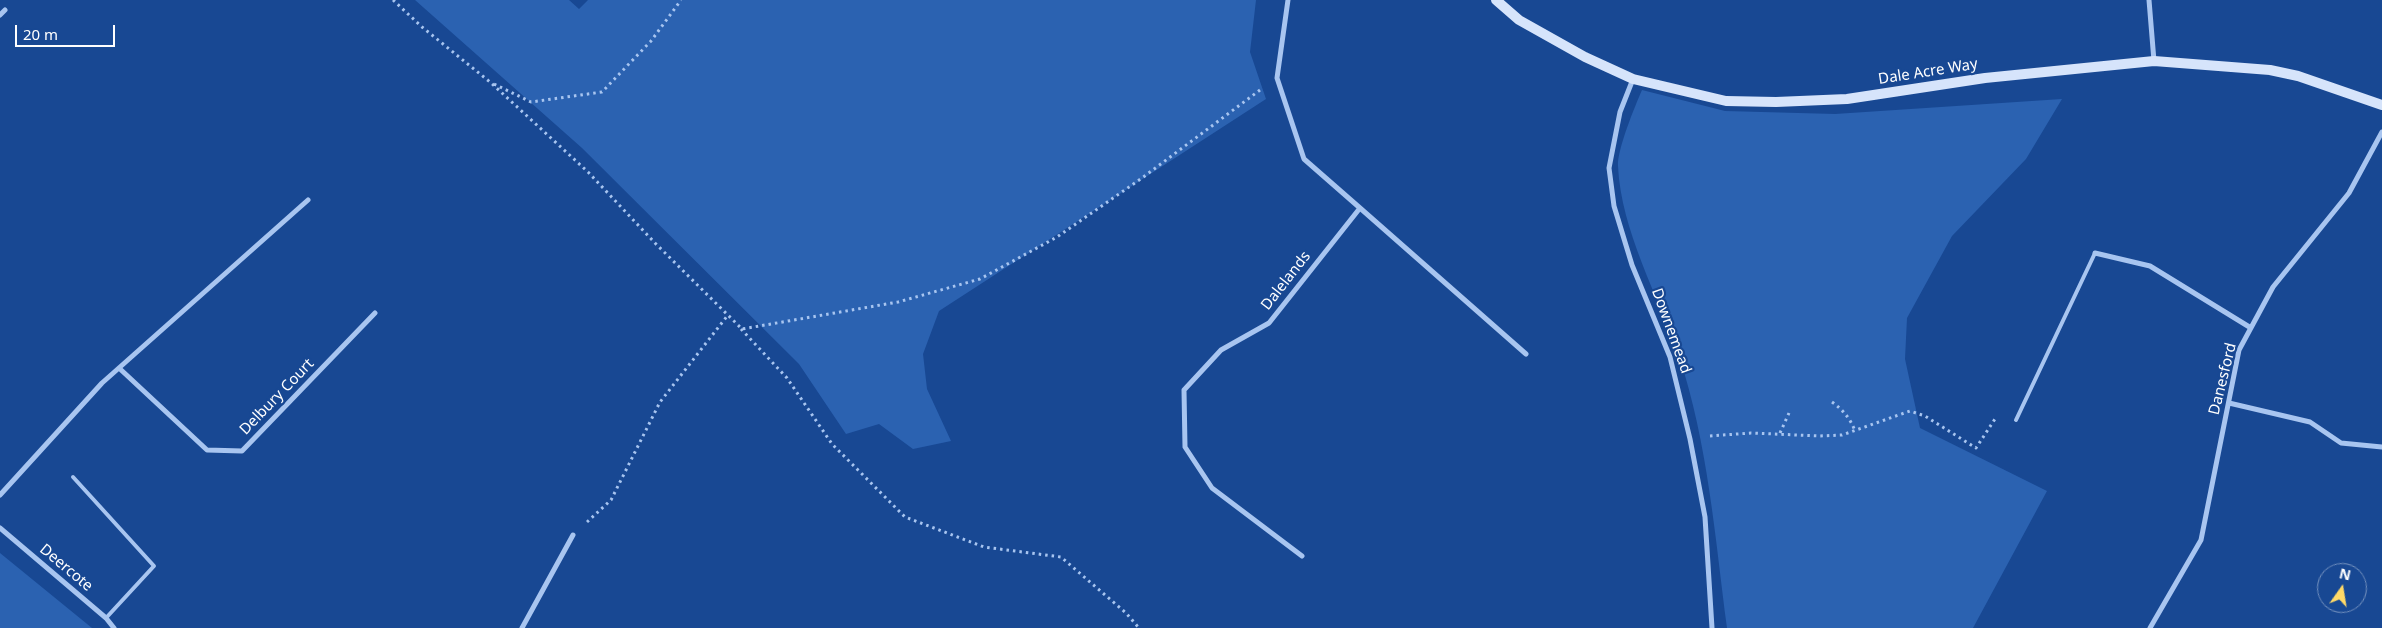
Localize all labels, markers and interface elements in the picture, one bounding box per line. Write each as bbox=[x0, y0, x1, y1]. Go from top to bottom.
scale bar bbox=[18, 15, 118, 47]
text: 20 m bbox=[23, 24, 58, 44]
street label: Dale Acre Way bbox=[1877, 55, 1979, 89]
street label: Dalelands bbox=[1257, 248, 1315, 314]
street label: Downemead bbox=[1647, 286, 1695, 376]
street label: Danesford bbox=[2205, 341, 2241, 417]
street label: Delbury Court bbox=[236, 355, 318, 439]
street label: Deercote bbox=[36, 541, 96, 595]
north arrow bbox=[2317, 563, 2367, 613]
text: N bbox=[2338, 563, 2353, 584]

